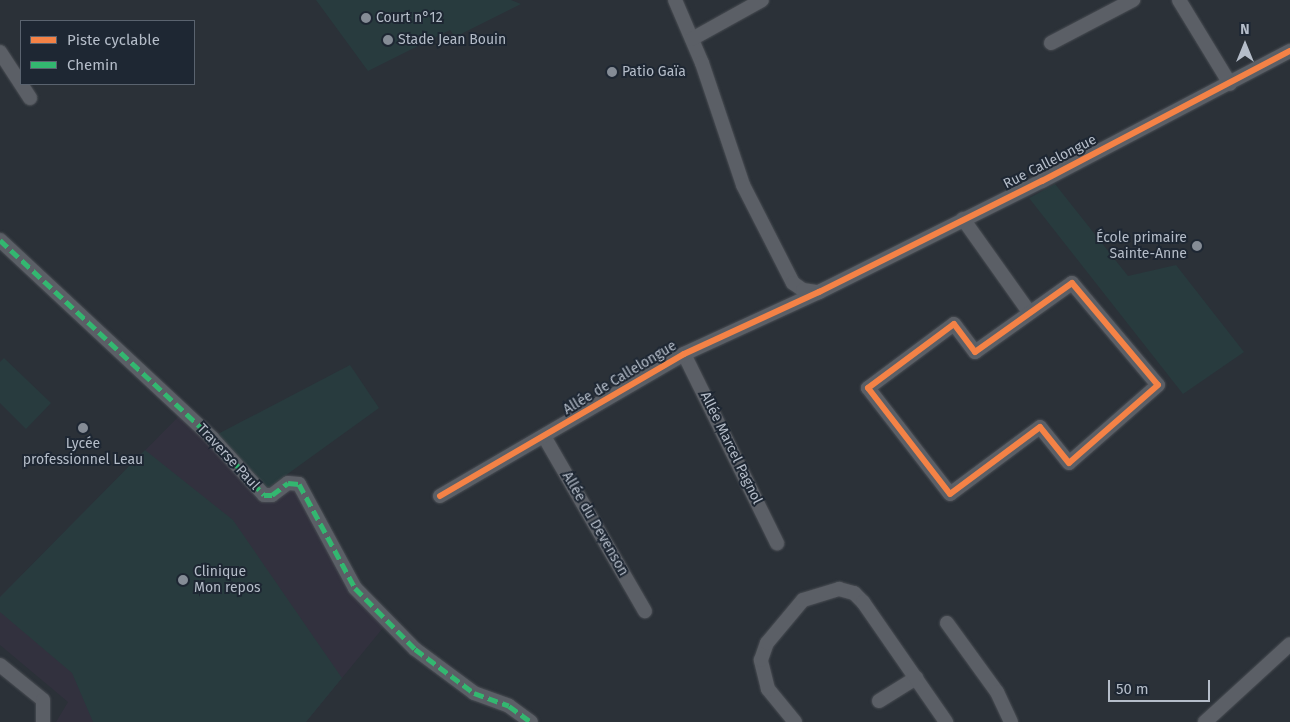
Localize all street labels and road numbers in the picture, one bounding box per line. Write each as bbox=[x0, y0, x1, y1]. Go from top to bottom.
street label: Rue Callelongue bbox=[1001, 131, 1099, 193]
street label: Allée de Callelongue bbox=[560, 338, 680, 418]
street label: Allée Marcel Pagnol bbox=[696, 389, 766, 507]
street label: Traverse Paul bbox=[193, 421, 263, 493]
street label: Allée du Devenson bbox=[558, 469, 632, 579]

